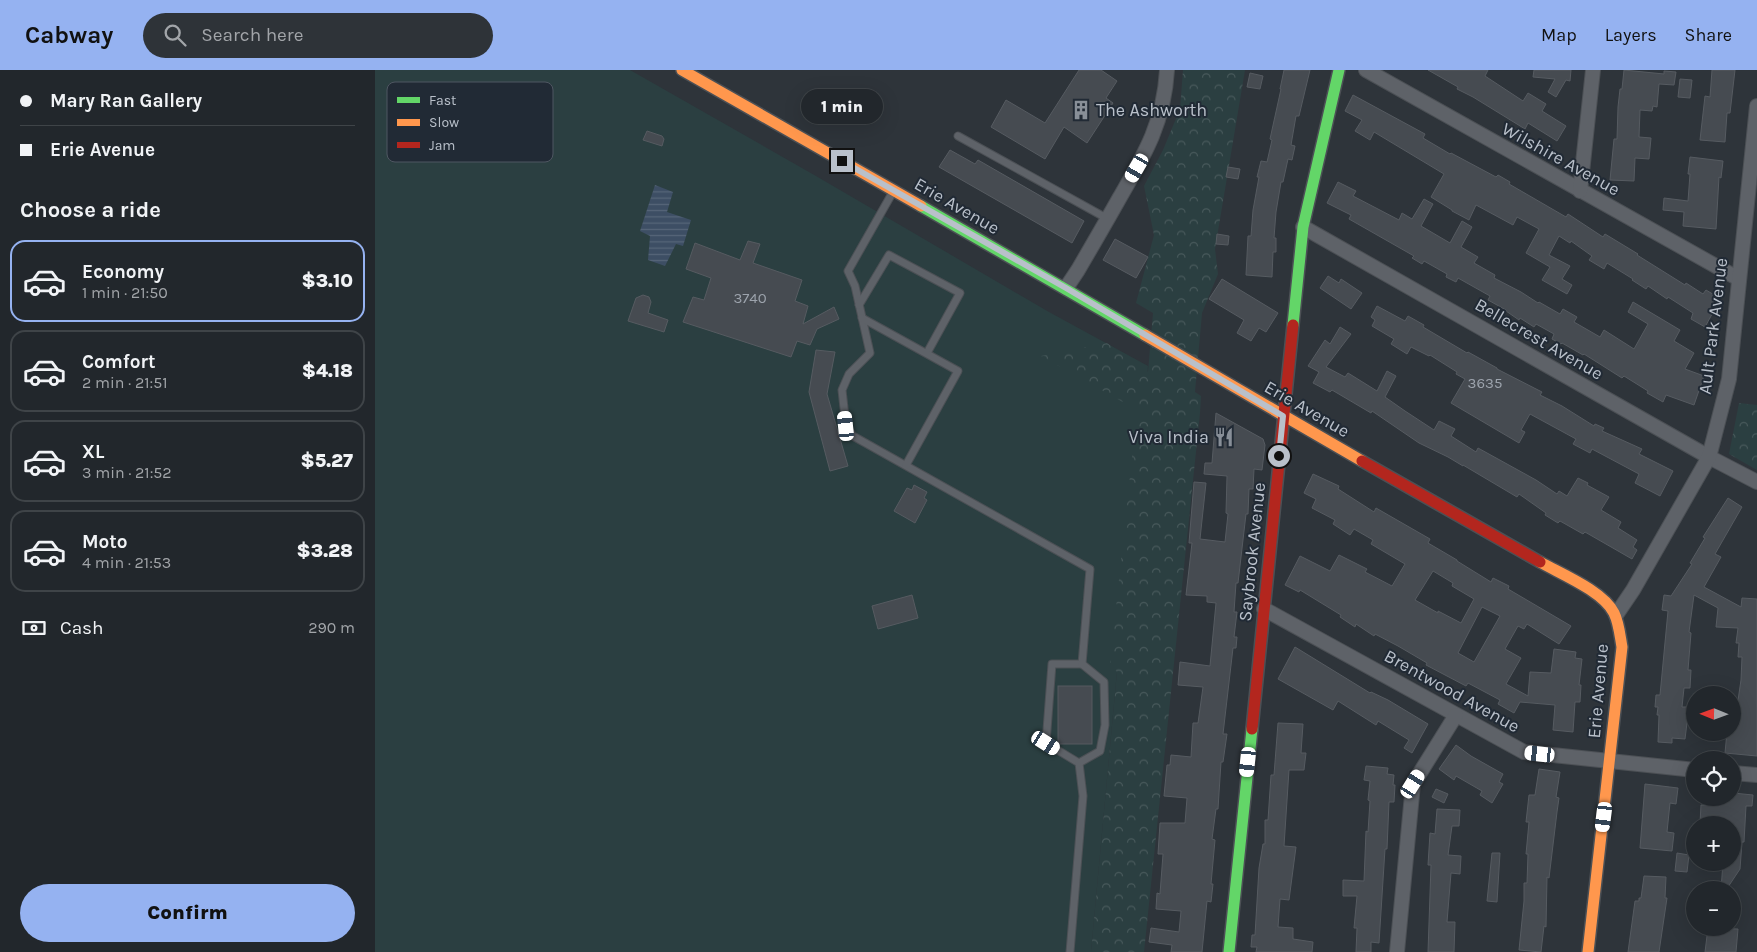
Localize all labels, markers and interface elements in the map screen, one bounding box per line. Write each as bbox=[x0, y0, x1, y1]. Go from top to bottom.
search box bbox=[143, 13, 493, 58]
text: Cabway bbox=[25, 21, 113, 49]
icon: search bbox=[161, 21, 189, 49]
text: Search here bbox=[201, 24, 304, 46]
text: Map bbox=[1541, 24, 1577, 46]
text: Layers bbox=[1605, 24, 1657, 46]
text: Share bbox=[1685, 24, 1732, 46]
legend bbox=[387, 82, 553, 162]
callout: 1 min bbox=[801, 88, 883, 124]
text: Mary Ran Gallery bbox=[50, 90, 202, 112]
text: Fast bbox=[429, 92, 456, 109]
text: 1 min bbox=[821, 97, 863, 116]
building icon: The Ashworth bbox=[1070, 99, 1092, 121]
place label: The Ashworth bbox=[1096, 99, 1207, 121]
text: Slow bbox=[429, 114, 459, 131]
street label: Wilshire Avenue bbox=[1498, 118, 1624, 200]
text: Jam bbox=[429, 137, 455, 154]
text: Erie Avenue bbox=[50, 139, 155, 161]
route end bbox=[831, 150, 853, 172]
car bbox=[1123, 151, 1150, 185]
street label: Erie Avenue bbox=[910, 173, 1004, 239]
text: Choose a ride bbox=[20, 197, 161, 223]
street label: Ault Park Avenue bbox=[1694, 256, 1732, 396]
icon: car bbox=[22, 259, 67, 304]
text: Economy bbox=[82, 261, 164, 283]
text: $3.10 bbox=[301, 270, 353, 292]
text: 1 min · 21:50 bbox=[82, 283, 168, 302]
house number: 3740 bbox=[733, 289, 767, 307]
street label: Bellecrest Avenue bbox=[1471, 293, 1607, 385]
icon: car bbox=[22, 349, 67, 394]
text: Comfort bbox=[82, 351, 156, 373]
text: $4.18 bbox=[302, 360, 353, 382]
text: 2 min · 21:51 bbox=[82, 373, 168, 392]
house number: 3635 bbox=[1468, 374, 1502, 392]
street label: Erie Avenue bbox=[1260, 376, 1354, 442]
car bbox=[836, 410, 855, 442]
place label: Viva India bbox=[1128, 426, 1209, 448]
restaurant icon: Viva India bbox=[1213, 426, 1235, 448]
icon: car bbox=[22, 439, 67, 484]
text: XL bbox=[82, 441, 104, 463]
route start bbox=[1268, 445, 1290, 467]
text: $5.27 bbox=[300, 450, 353, 472]
text: 3 min · 21:52 bbox=[82, 463, 172, 482]
street label: Saybrook Avenue bbox=[1234, 481, 1270, 623]
icon: car bbox=[22, 529, 67, 574]
text: Moto bbox=[82, 531, 128, 553]
text: $3.28 bbox=[297, 540, 353, 562]
text: 4 min · 21:53 bbox=[82, 553, 171, 572]
icon: cash bbox=[20, 614, 48, 642]
text: Cash bbox=[60, 617, 104, 639]
text: 290 m bbox=[308, 618, 355, 637]
street label: Erie Avenue bbox=[1583, 643, 1613, 739]
street label: Brentwood Avenue bbox=[1380, 645, 1524, 737]
north arrow bbox=[1686, 686, 1741, 741]
map controls bbox=[1686, 686, 1741, 936]
car bbox=[1029, 729, 1062, 757]
car bbox=[1524, 745, 1555, 763]
car bbox=[1238, 746, 1257, 778]
button: locate bbox=[1686, 751, 1741, 806]
car bbox=[1398, 767, 1427, 801]
car bbox=[1594, 801, 1613, 833]
button: + bbox=[1686, 816, 1741, 871]
button: − bbox=[1686, 881, 1741, 936]
button: Confirm bbox=[20, 884, 355, 942]

